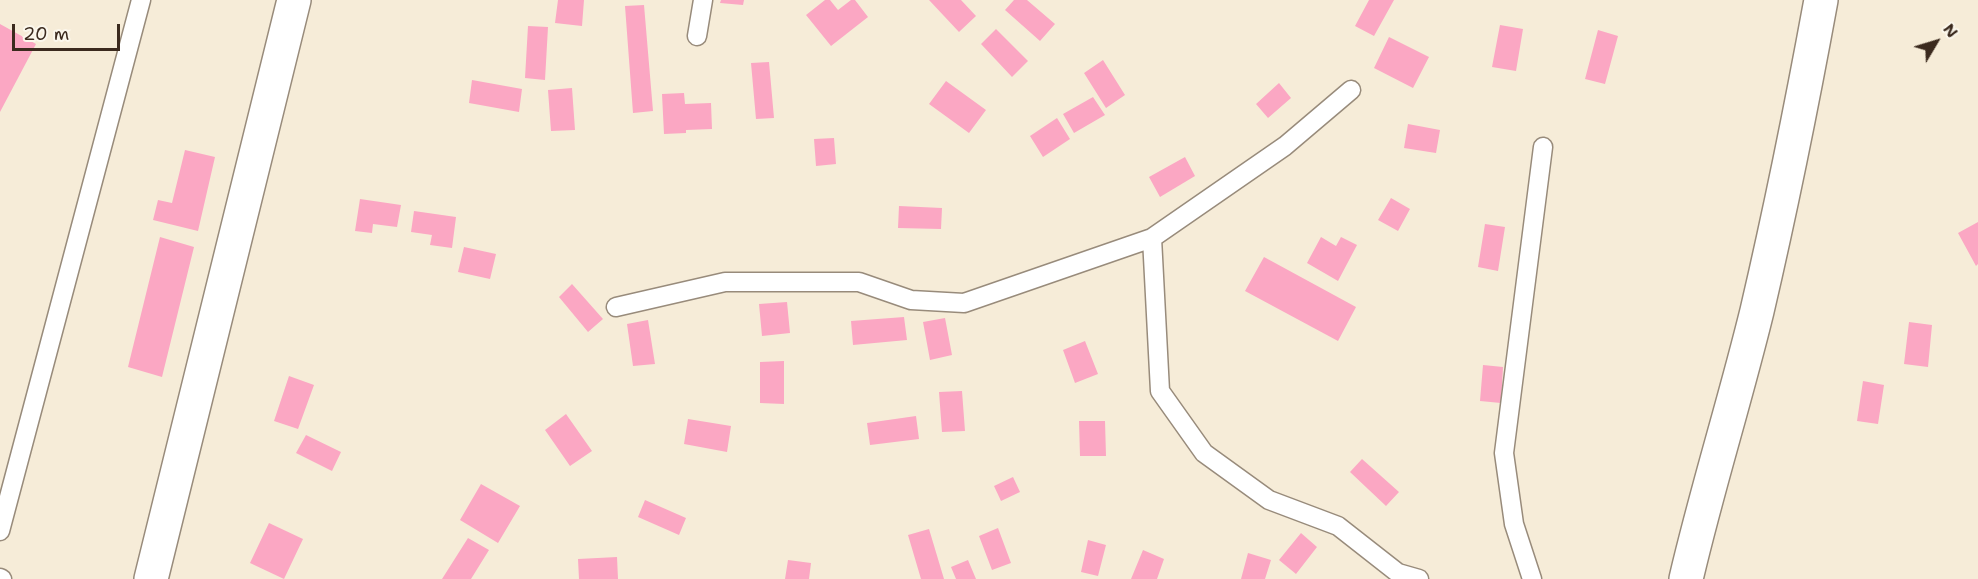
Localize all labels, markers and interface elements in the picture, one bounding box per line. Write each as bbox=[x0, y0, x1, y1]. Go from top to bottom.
scale bar bbox=[15, 12, 123, 50]
north arrow bbox=[1906, 12, 1966, 72]
text: N bbox=[1938, 19, 1963, 42]
text: 20 m bbox=[23, 22, 69, 46]

